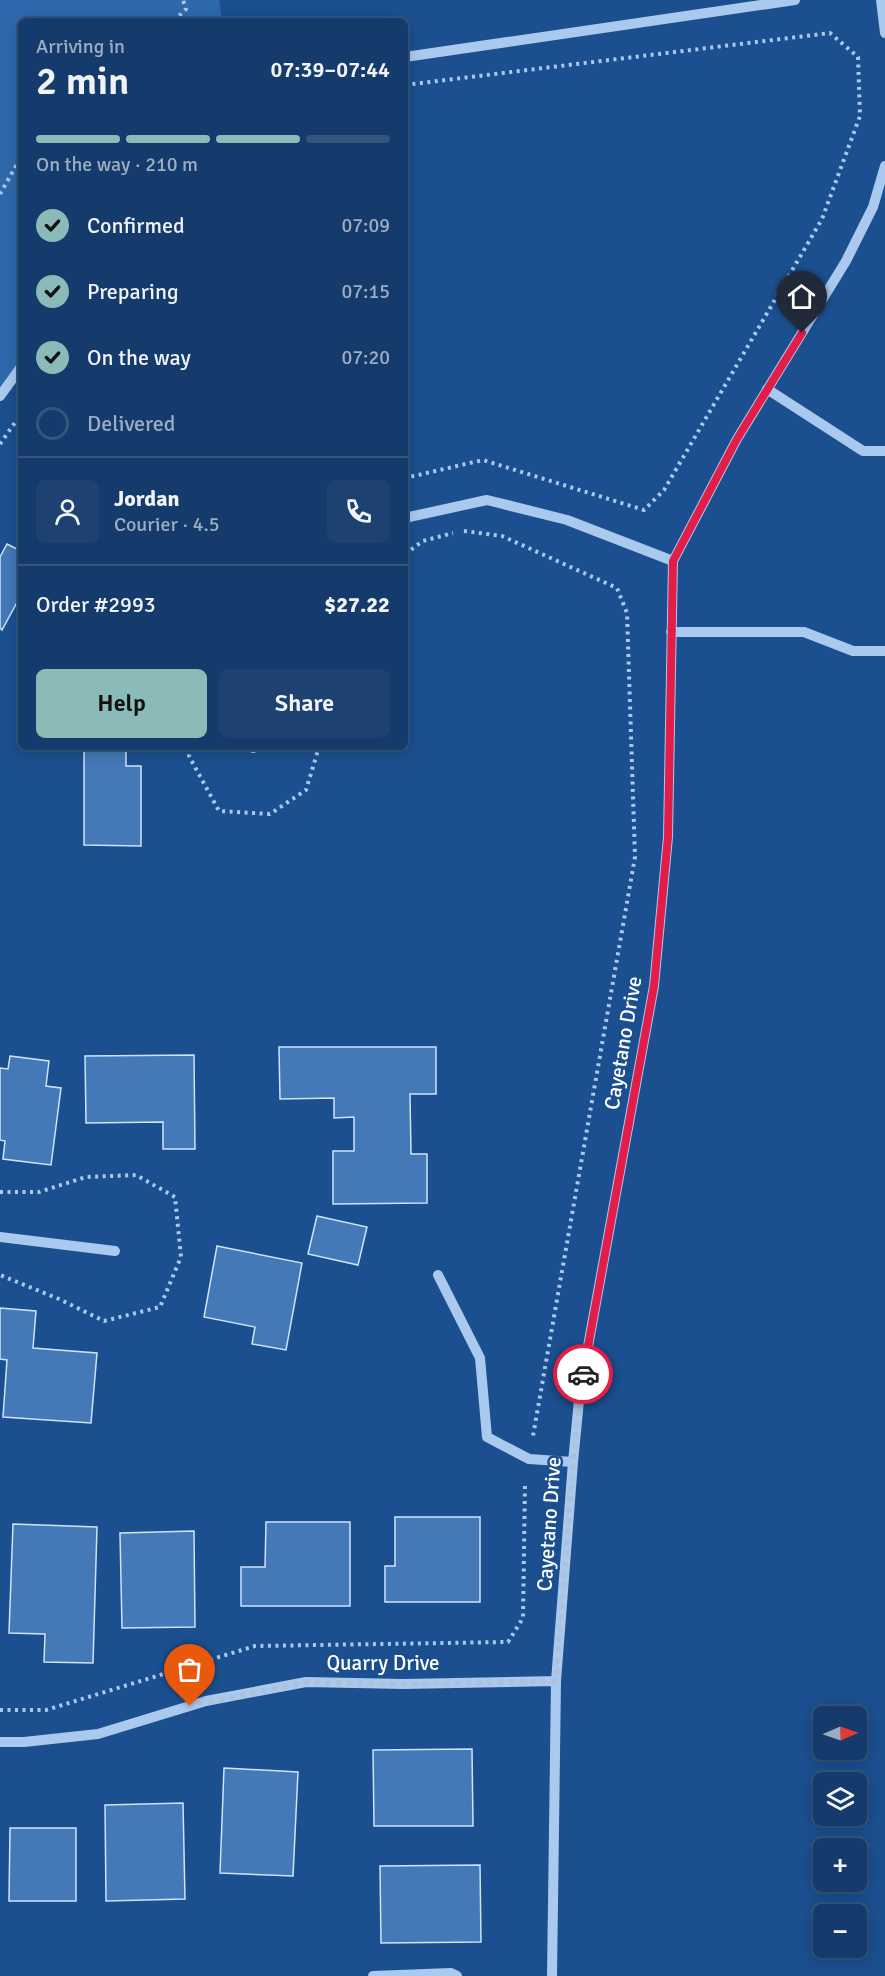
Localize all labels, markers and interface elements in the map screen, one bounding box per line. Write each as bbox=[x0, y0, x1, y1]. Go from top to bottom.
text: Arriving in bbox=[36, 34, 125, 59]
text: 07:39–07:44 bbox=[271, 56, 390, 83]
text: 2 min bbox=[36, 57, 129, 105]
text: On the way · 210 m bbox=[36, 152, 198, 177]
icon: check bbox=[36, 209, 69, 242]
text: Confirmed bbox=[87, 212, 185, 239]
text: 07:09 bbox=[341, 213, 390, 238]
pin bbox=[776, 271, 827, 333]
icon: check bbox=[36, 275, 69, 308]
text: Preparing bbox=[87, 278, 179, 305]
text: 07:15 bbox=[341, 279, 390, 304]
icon: home bbox=[785, 280, 818, 313]
icon: check bbox=[36, 341, 69, 374]
text: On the way bbox=[87, 344, 191, 371]
text: 07:20 bbox=[341, 345, 390, 370]
text: Delivered bbox=[87, 410, 175, 437]
button: person bbox=[36, 480, 99, 543]
button: phone bbox=[327, 480, 390, 543]
text: Jordan bbox=[114, 485, 180, 512]
text: Courier · 4.5 bbox=[114, 512, 220, 537]
text: Order #2993 bbox=[36, 591, 156, 618]
text: $27.22 bbox=[324, 591, 390, 618]
button: Help bbox=[36, 669, 207, 738]
button: Share bbox=[219, 669, 390, 738]
street label: Cayetano Drive bbox=[598, 974, 648, 1112]
courier bbox=[553, 1344, 613, 1404]
icon: car bbox=[567, 1358, 600, 1391]
street label: Cayetano Drive bbox=[531, 1456, 567, 1592]
pin bbox=[164, 1644, 215, 1706]
street label: Quarry Drive bbox=[326, 1650, 440, 1676]
icon: bag bbox=[173, 1653, 206, 1686]
north arrow bbox=[813, 1706, 867, 1760]
map controls bbox=[813, 1706, 867, 1958]
button: layers bbox=[813, 1772, 867, 1826]
button: + bbox=[813, 1838, 867, 1892]
button: − bbox=[813, 1904, 867, 1958]

